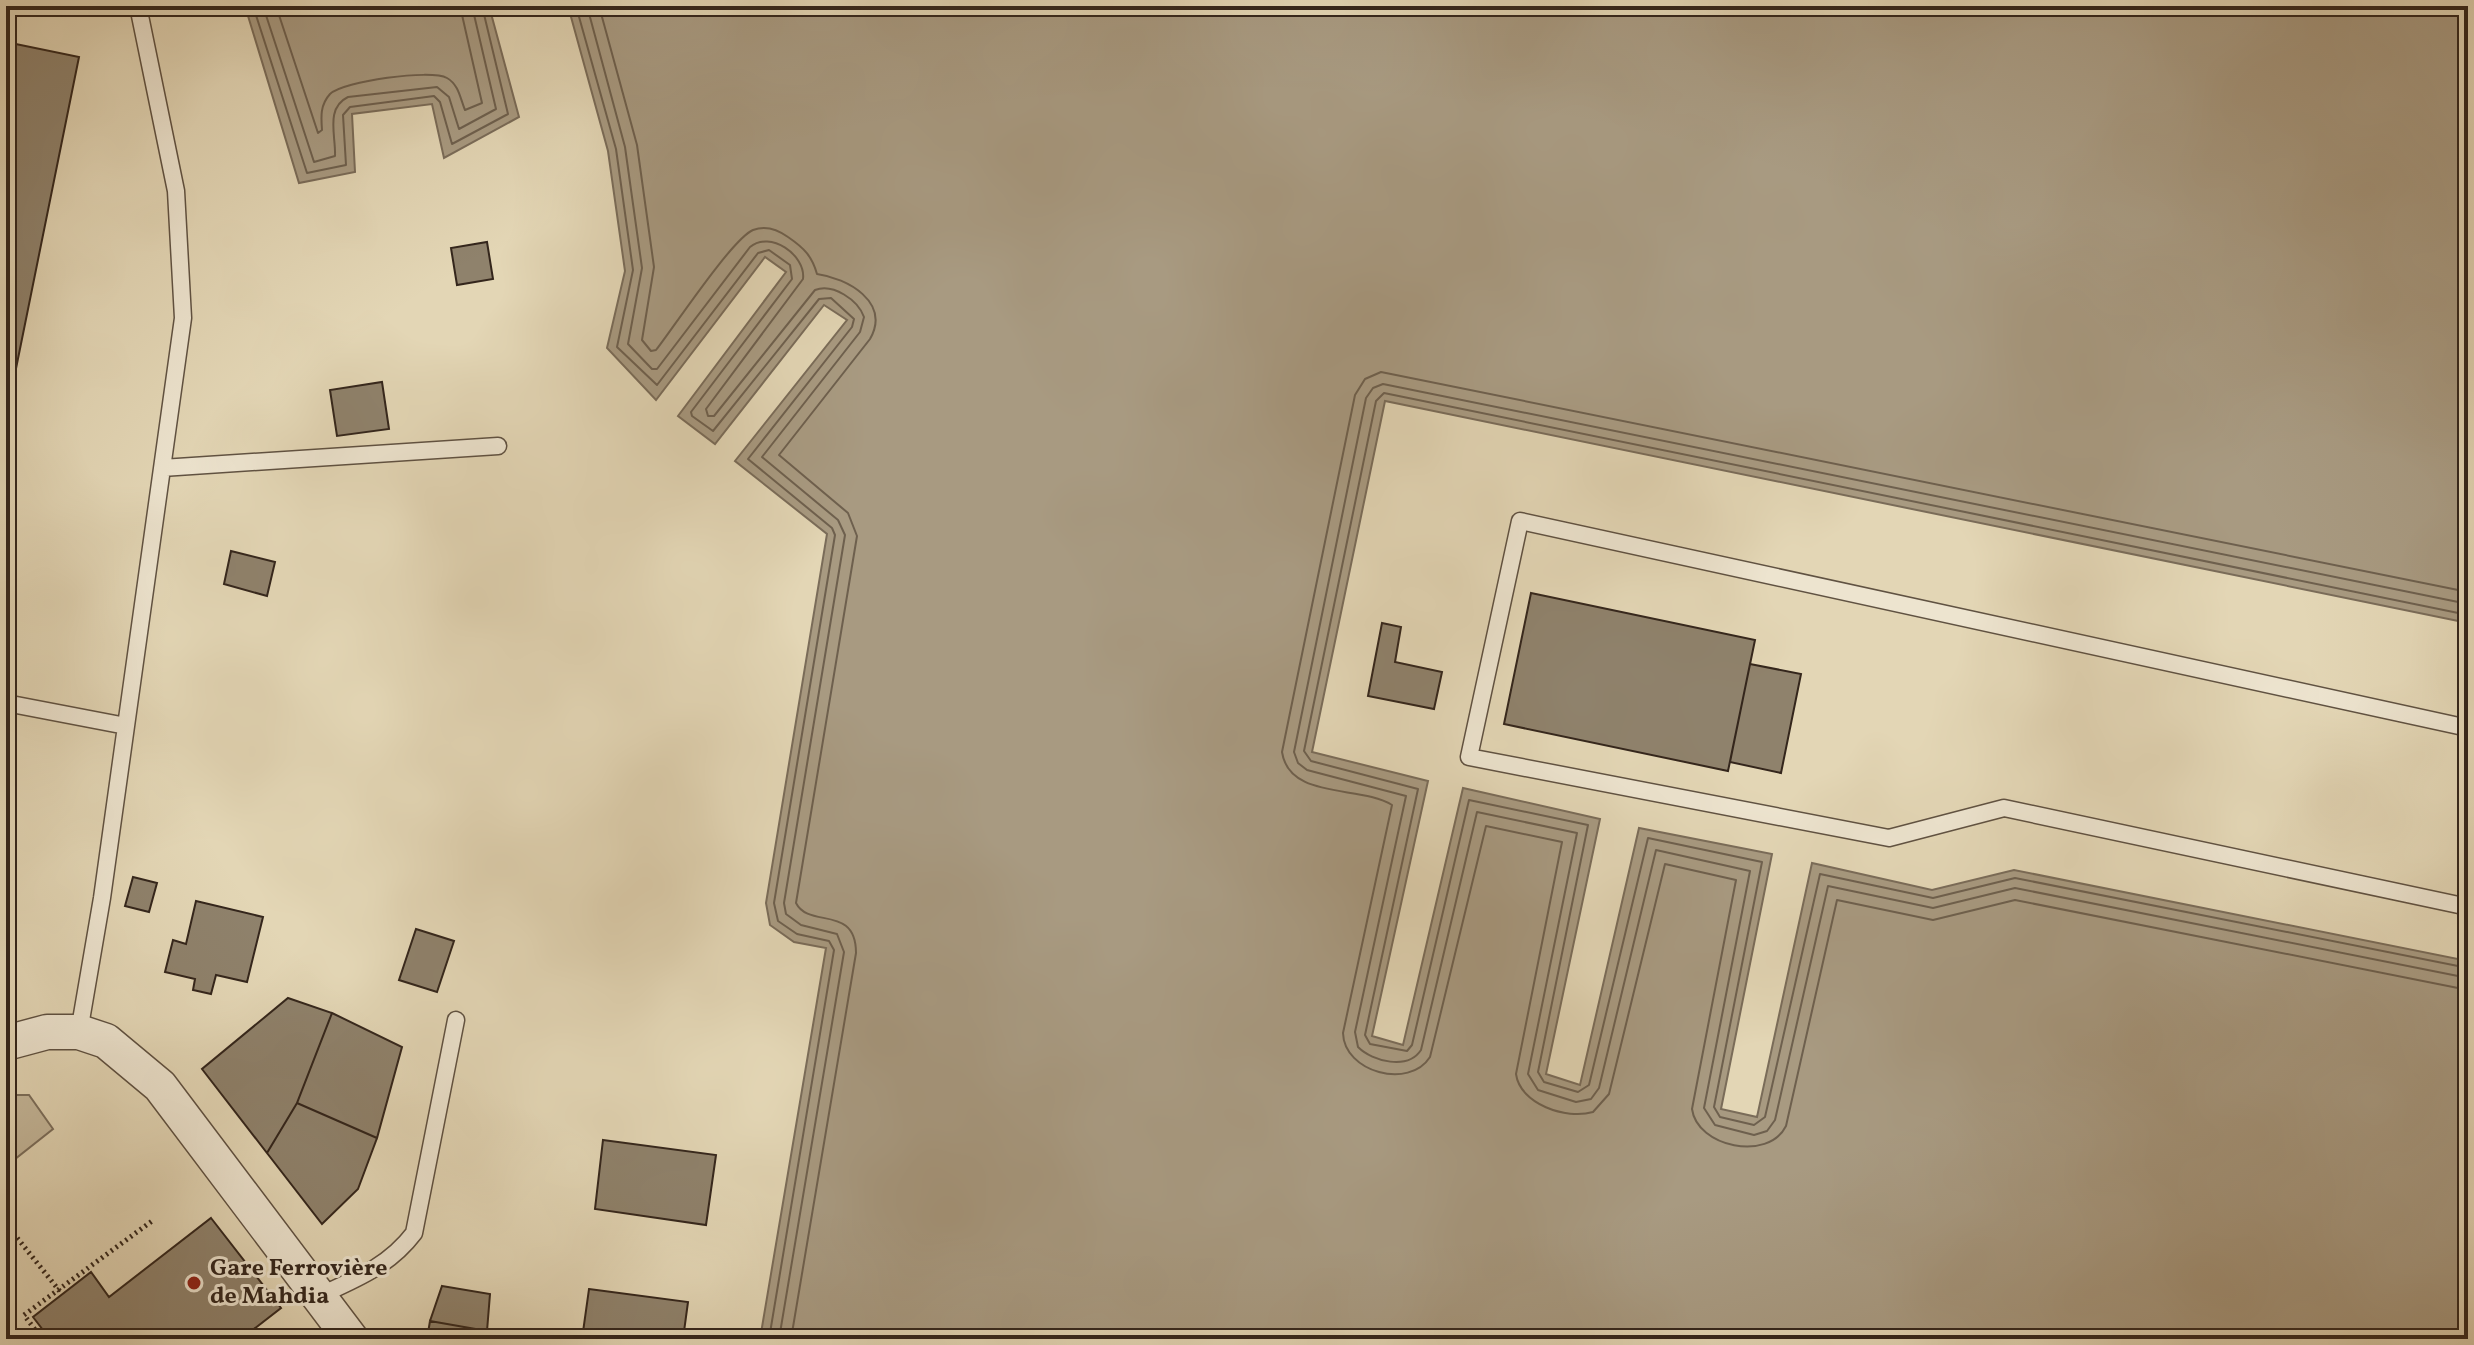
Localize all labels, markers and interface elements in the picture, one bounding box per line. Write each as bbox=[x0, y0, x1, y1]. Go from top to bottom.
place label: Gare Ferrovière de Mahdia bbox=[210, 1252, 387, 1314]
marker: Gare Ferrovière de Mahdia bbox=[185, 1274, 203, 1292]

